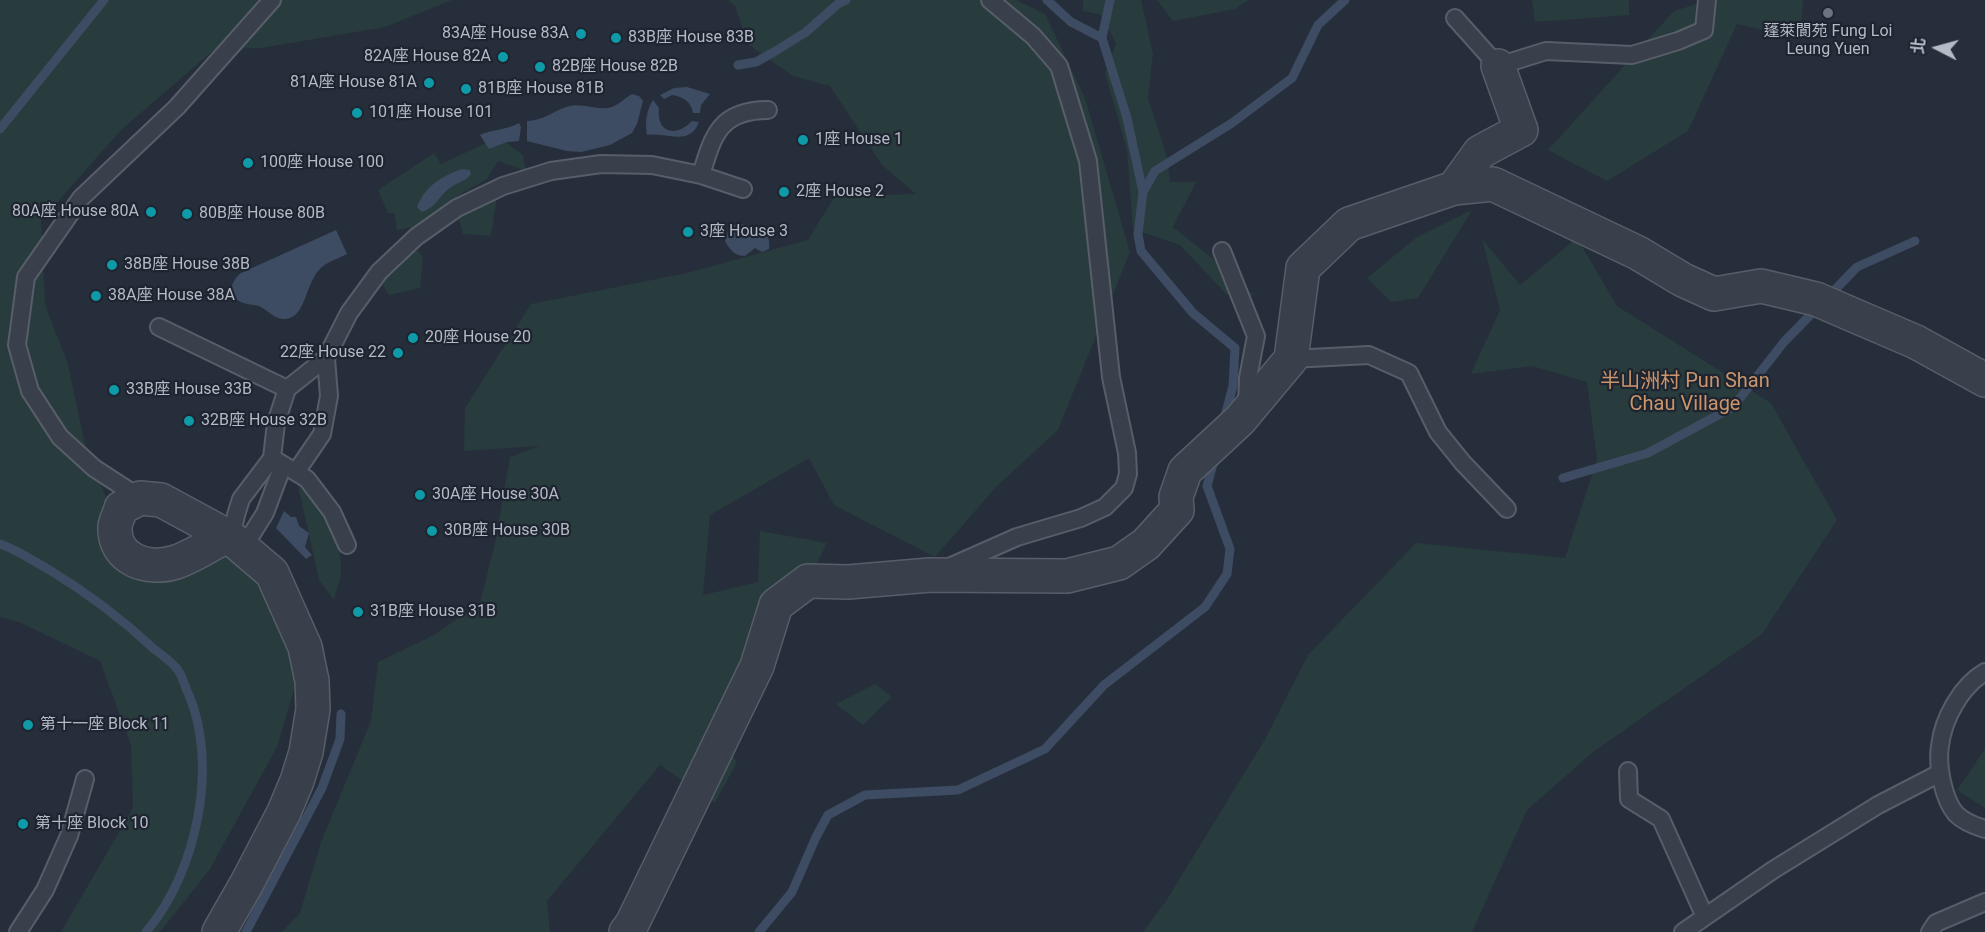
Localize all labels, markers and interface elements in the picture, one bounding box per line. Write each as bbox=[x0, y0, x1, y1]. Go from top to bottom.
marker: 蓬萊閬苑 Fung Loi Leung Yuen bbox=[1821, 6, 1835, 20]
north arrow bbox=[1907, 18, 1967, 78]
place label: 蓬萊閬苑 Fung Loi Leung Yuen bbox=[1764, 22, 1892, 60]
place label: 83A座 House 83A bbox=[442, 24, 569, 44]
marker: 83A座 House 83A bbox=[574, 27, 588, 41]
place label: 83B座 House 83B bbox=[628, 28, 754, 48]
marker: 83B座 House 83B bbox=[609, 31, 623, 45]
text: 北 bbox=[1908, 37, 1929, 55]
place label: 82A座 House 82A bbox=[364, 47, 491, 67]
marker: 82A座 House 82A bbox=[496, 50, 510, 64]
place label: 82B座 House 82B bbox=[552, 57, 678, 77]
marker: 82B座 House 82B bbox=[533, 60, 547, 74]
place label: 81A座 House 81A bbox=[290, 73, 417, 93]
marker: 81A座 House 81A bbox=[422, 76, 436, 90]
place label: 81B座 House 81B bbox=[478, 79, 604, 99]
marker: 81B座 House 81B bbox=[459, 82, 473, 96]
place label: 101座 House 101 bbox=[369, 103, 493, 123]
marker: 101座 House 101 bbox=[350, 106, 364, 120]
place label: 1座 House 1 bbox=[815, 130, 903, 150]
marker: 1座 House 1 bbox=[796, 133, 810, 147]
place label: 100座 House 100 bbox=[260, 153, 384, 173]
marker: 100座 House 100 bbox=[241, 156, 255, 170]
place label: 2座 House 2 bbox=[796, 182, 884, 202]
marker: 2座 House 2 bbox=[777, 185, 791, 199]
place label: 80A座 House 80A bbox=[12, 202, 139, 222]
place label: 80B座 House 80B bbox=[199, 204, 325, 224]
marker: 80A座 House 80A bbox=[144, 205, 158, 219]
marker: 80B座 House 80B bbox=[180, 207, 194, 221]
place label: 3座 House 3 bbox=[700, 222, 788, 242]
marker: 3座 House 3 bbox=[681, 225, 695, 239]
place label: 38B座 House 38B bbox=[124, 255, 250, 275]
marker: 38B座 House 38B bbox=[105, 258, 119, 272]
place label: 38A座 House 38A bbox=[108, 286, 235, 306]
marker: 38A座 House 38A bbox=[89, 289, 103, 303]
place label: 20座 House 20 bbox=[425, 328, 531, 348]
marker: 20座 House 20 bbox=[406, 331, 420, 345]
place label: 22座 House 22 bbox=[280, 343, 386, 363]
marker: 22座 House 22 bbox=[391, 346, 405, 360]
district label: 半山洲村 Pun Shan Chau Village bbox=[1600, 370, 1770, 417]
place label: 33B座 House 33B bbox=[126, 380, 252, 400]
marker: 33B座 House 33B bbox=[107, 383, 121, 397]
place label: 32B座 House 32B bbox=[201, 411, 327, 431]
marker: 32B座 House 32B bbox=[182, 414, 196, 428]
place label: 30A座 House 30A bbox=[432, 485, 559, 505]
marker: 30A座 House 30A bbox=[413, 488, 427, 502]
place label: 30B座 House 30B bbox=[444, 521, 570, 541]
marker: 30B座 House 30B bbox=[425, 524, 439, 538]
place label: 31B座 House 31B bbox=[370, 602, 496, 622]
marker: 31B座 House 31B bbox=[351, 605, 365, 619]
place label: 第十一座 Block 11 bbox=[40, 715, 169, 735]
marker: 第十一座 Block 11 bbox=[21, 718, 35, 732]
place label: 第十座 Block 10 bbox=[35, 814, 148, 834]
marker: 第十座 Block 10 bbox=[16, 817, 30, 831]

